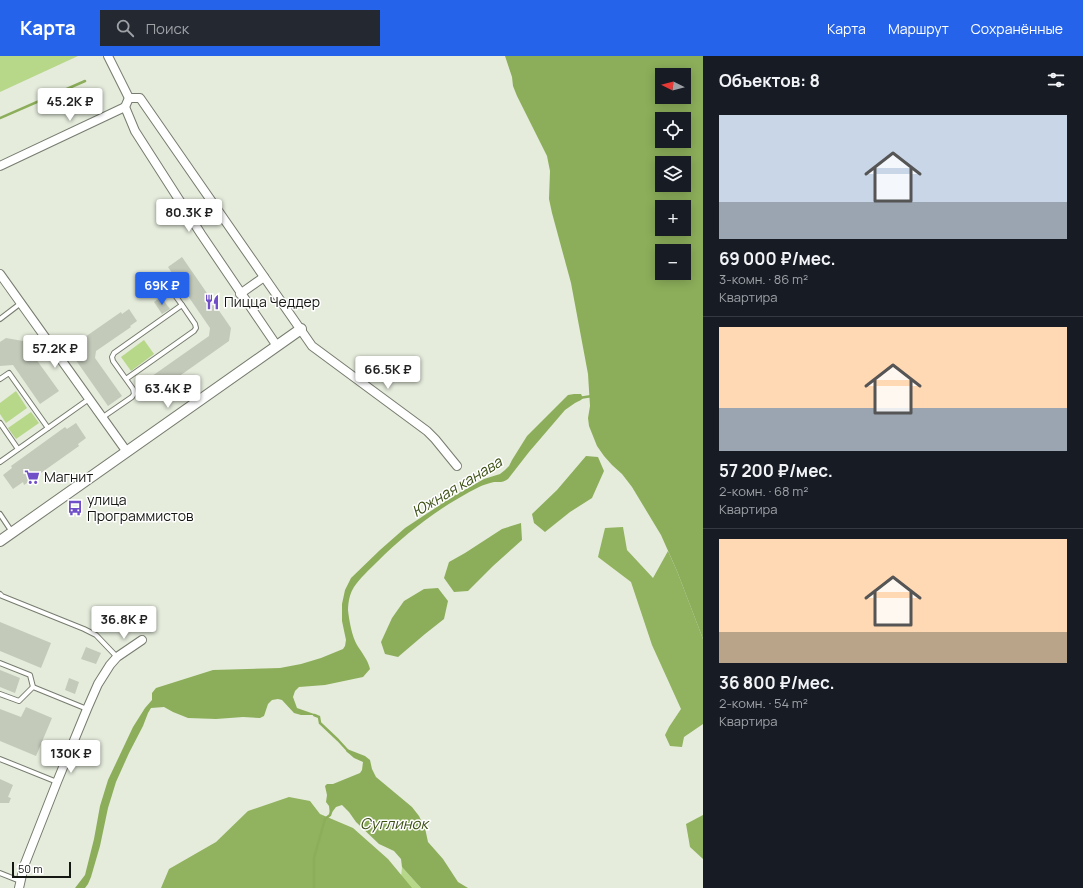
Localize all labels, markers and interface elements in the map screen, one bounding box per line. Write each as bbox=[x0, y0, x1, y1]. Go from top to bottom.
search box bbox=[100, 10, 380, 46]
text: Карта bbox=[20, 15, 76, 41]
icon: search bbox=[114, 17, 136, 39]
text: Поиск bbox=[146, 18, 189, 39]
text: Карта bbox=[827, 19, 866, 38]
text: Маршрут bbox=[888, 19, 949, 38]
text: Сохранённые bbox=[971, 19, 1063, 38]
north arrow bbox=[655, 68, 691, 104]
map controls bbox=[655, 68, 691, 280]
text: Объектов: 8 bbox=[719, 69, 820, 92]
icon: filters bbox=[1045, 69, 1067, 91]
pin: 45.2K ₽ bbox=[33, 88, 107, 122]
text: 45.2K ₽ bbox=[47, 92, 93, 110]
button: locate bbox=[655, 112, 691, 148]
icon: home bbox=[857, 141, 929, 213]
button: layers bbox=[655, 156, 691, 192]
pin: 80.3K ₽ bbox=[152, 199, 226, 233]
button: + bbox=[655, 200, 691, 236]
text: 80.3K ₽ bbox=[165, 203, 213, 221]
button: − bbox=[655, 244, 691, 280]
text: 69 000 ₽/мес. bbox=[719, 247, 836, 270]
text: 3-комн. · 86 m² bbox=[719, 270, 808, 288]
pin: 69K ₽ bbox=[134, 272, 190, 306]
text: 69K ₽ bbox=[144, 276, 180, 294]
text: Квартира bbox=[719, 288, 778, 306]
place label: Пицца Чеддер bbox=[224, 292, 320, 311]
restaurant icon: Пицца Чеддер bbox=[203, 293, 221, 311]
pin: 57.2K ₽ bbox=[18, 335, 92, 369]
text: 57.2K ₽ bbox=[32, 339, 78, 357]
icon: home bbox=[857, 353, 929, 425]
pin: 66.5K ₽ bbox=[351, 356, 425, 390]
text: 66.5K ₽ bbox=[364, 360, 412, 378]
pin: 63.4K ₽ bbox=[131, 375, 205, 409]
text: 63.4K ₽ bbox=[144, 379, 192, 397]
water label: Южная канава bbox=[408, 451, 506, 522]
text: 57 200 ₽/мес. bbox=[719, 459, 833, 482]
place label: Магнит bbox=[44, 467, 93, 486]
supermarket icon: Магнит bbox=[23, 468, 41, 486]
text: 2-комн. · 68 m² bbox=[719, 482, 808, 500]
place label: улица Программистов bbox=[87, 490, 194, 525]
bus stop icon: улица Программистов bbox=[66, 499, 84, 517]
text: Квартира bbox=[719, 500, 778, 518]
icon: home bbox=[857, 565, 929, 637]
pin: 36.8K ₽ bbox=[87, 606, 161, 640]
text: 36.8K ₽ bbox=[100, 610, 148, 628]
text: 36 800 ₽/мес. bbox=[719, 671, 835, 694]
text: 2-комн. · 54 m² bbox=[719, 694, 808, 712]
text: Квартира bbox=[719, 712, 778, 730]
pin: 130K ₽ bbox=[38, 740, 104, 774]
text: 130K ₽ bbox=[50, 744, 92, 762]
water label: Суглинок bbox=[360, 813, 430, 834]
scale bar bbox=[12, 860, 71, 879]
text: 50 m bbox=[18, 861, 43, 876]

